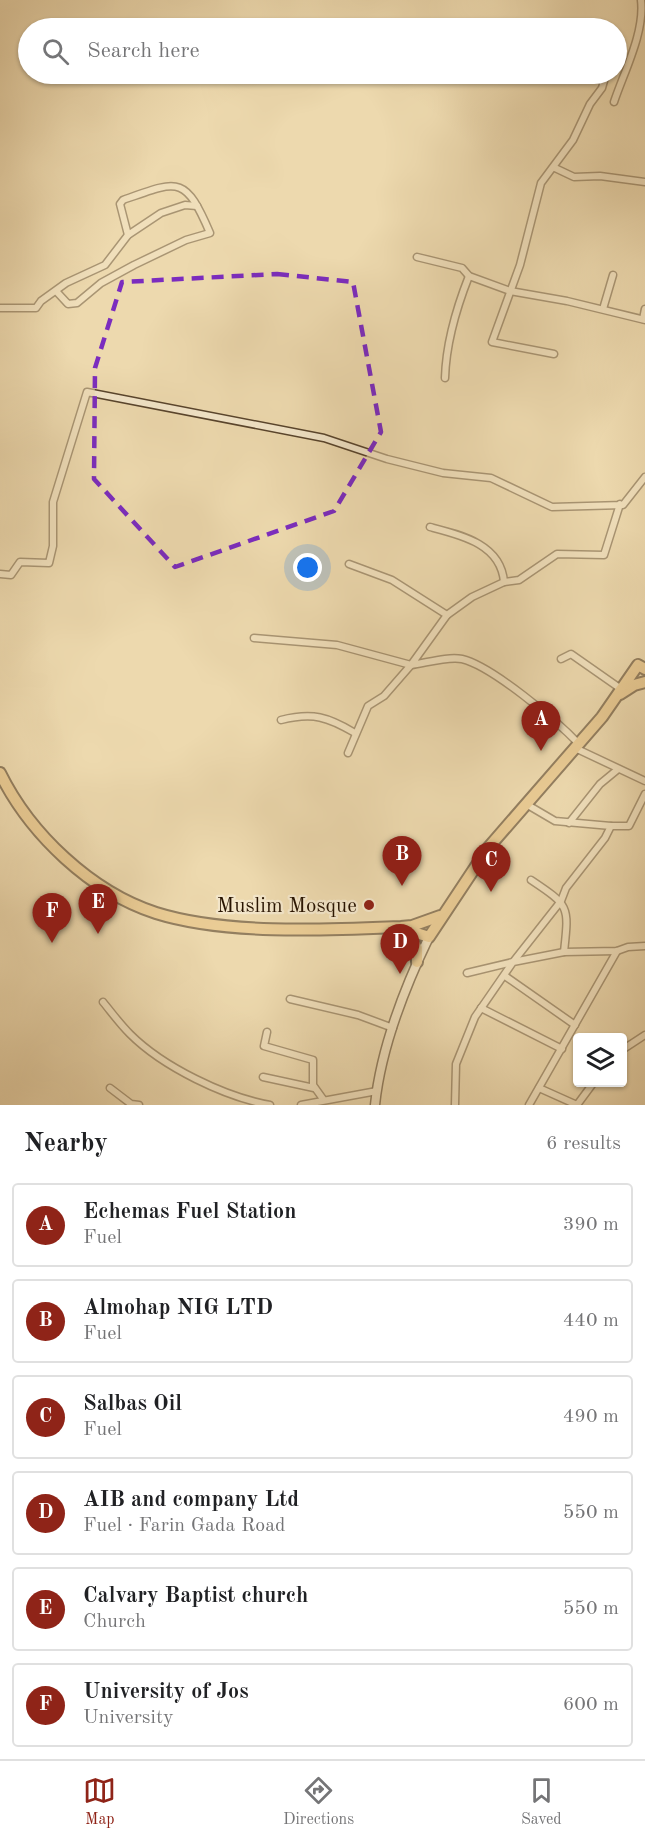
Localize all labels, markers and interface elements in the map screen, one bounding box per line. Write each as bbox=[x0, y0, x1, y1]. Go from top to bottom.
search box bbox=[18, 18, 627, 84]
icon: search bbox=[39, 35, 72, 68]
text: Search here bbox=[87, 40, 200, 62]
your location bbox=[293, 553, 322, 582]
pin: A bbox=[522, 702, 560, 751]
pin: B bbox=[382, 836, 422, 886]
pin: C bbox=[472, 842, 510, 892]
pin: E bbox=[78, 884, 118, 934]
pin: F bbox=[32, 894, 72, 943]
place label: Muslim Mosque bbox=[217, 896, 357, 917]
marker: Muslim Mosque bbox=[362, 898, 376, 912]
pin: D bbox=[380, 924, 420, 974]
map controls bbox=[573, 1033, 627, 1087]
button: layers bbox=[573, 1033, 627, 1087]
text: Nearby bbox=[24, 1131, 108, 1157]
text: 6 results bbox=[546, 1134, 621, 1154]
text: Echemas Fuel Station bbox=[83, 1201, 296, 1223]
text: A bbox=[38, 1215, 53, 1235]
text: 390 m bbox=[563, 1215, 619, 1235]
text: Fuel bbox=[83, 1228, 122, 1248]
text: Almohap NIG LTD bbox=[83, 1297, 273, 1319]
text: B bbox=[38, 1311, 53, 1331]
text: 440 m bbox=[563, 1311, 619, 1331]
text: Fuel bbox=[83, 1324, 122, 1344]
text: Salbas Oil bbox=[83, 1393, 182, 1415]
text: C bbox=[39, 1407, 52, 1427]
text: 490 m bbox=[563, 1407, 619, 1427]
text: Fuel bbox=[83, 1420, 122, 1440]
text: AIB and company Ltd bbox=[83, 1489, 299, 1511]
text: D bbox=[38, 1503, 53, 1523]
text: 550 m bbox=[563, 1503, 619, 1523]
text: Fuel · Farin Gada Road bbox=[83, 1516, 285, 1536]
text: Calvary Baptist church bbox=[83, 1585, 308, 1607]
text: E bbox=[39, 1599, 52, 1619]
text: 550 m bbox=[563, 1599, 619, 1619]
text: Church bbox=[83, 1612, 146, 1632]
text: University of Jos bbox=[83, 1681, 249, 1703]
text: F bbox=[39, 1695, 52, 1715]
text: 600 m bbox=[563, 1695, 619, 1715]
text: University bbox=[83, 1708, 174, 1728]
tab: Map bbox=[83, 1774, 116, 1830]
tab: Directions bbox=[283, 1774, 354, 1830]
tab: Saved bbox=[521, 1774, 562, 1830]

